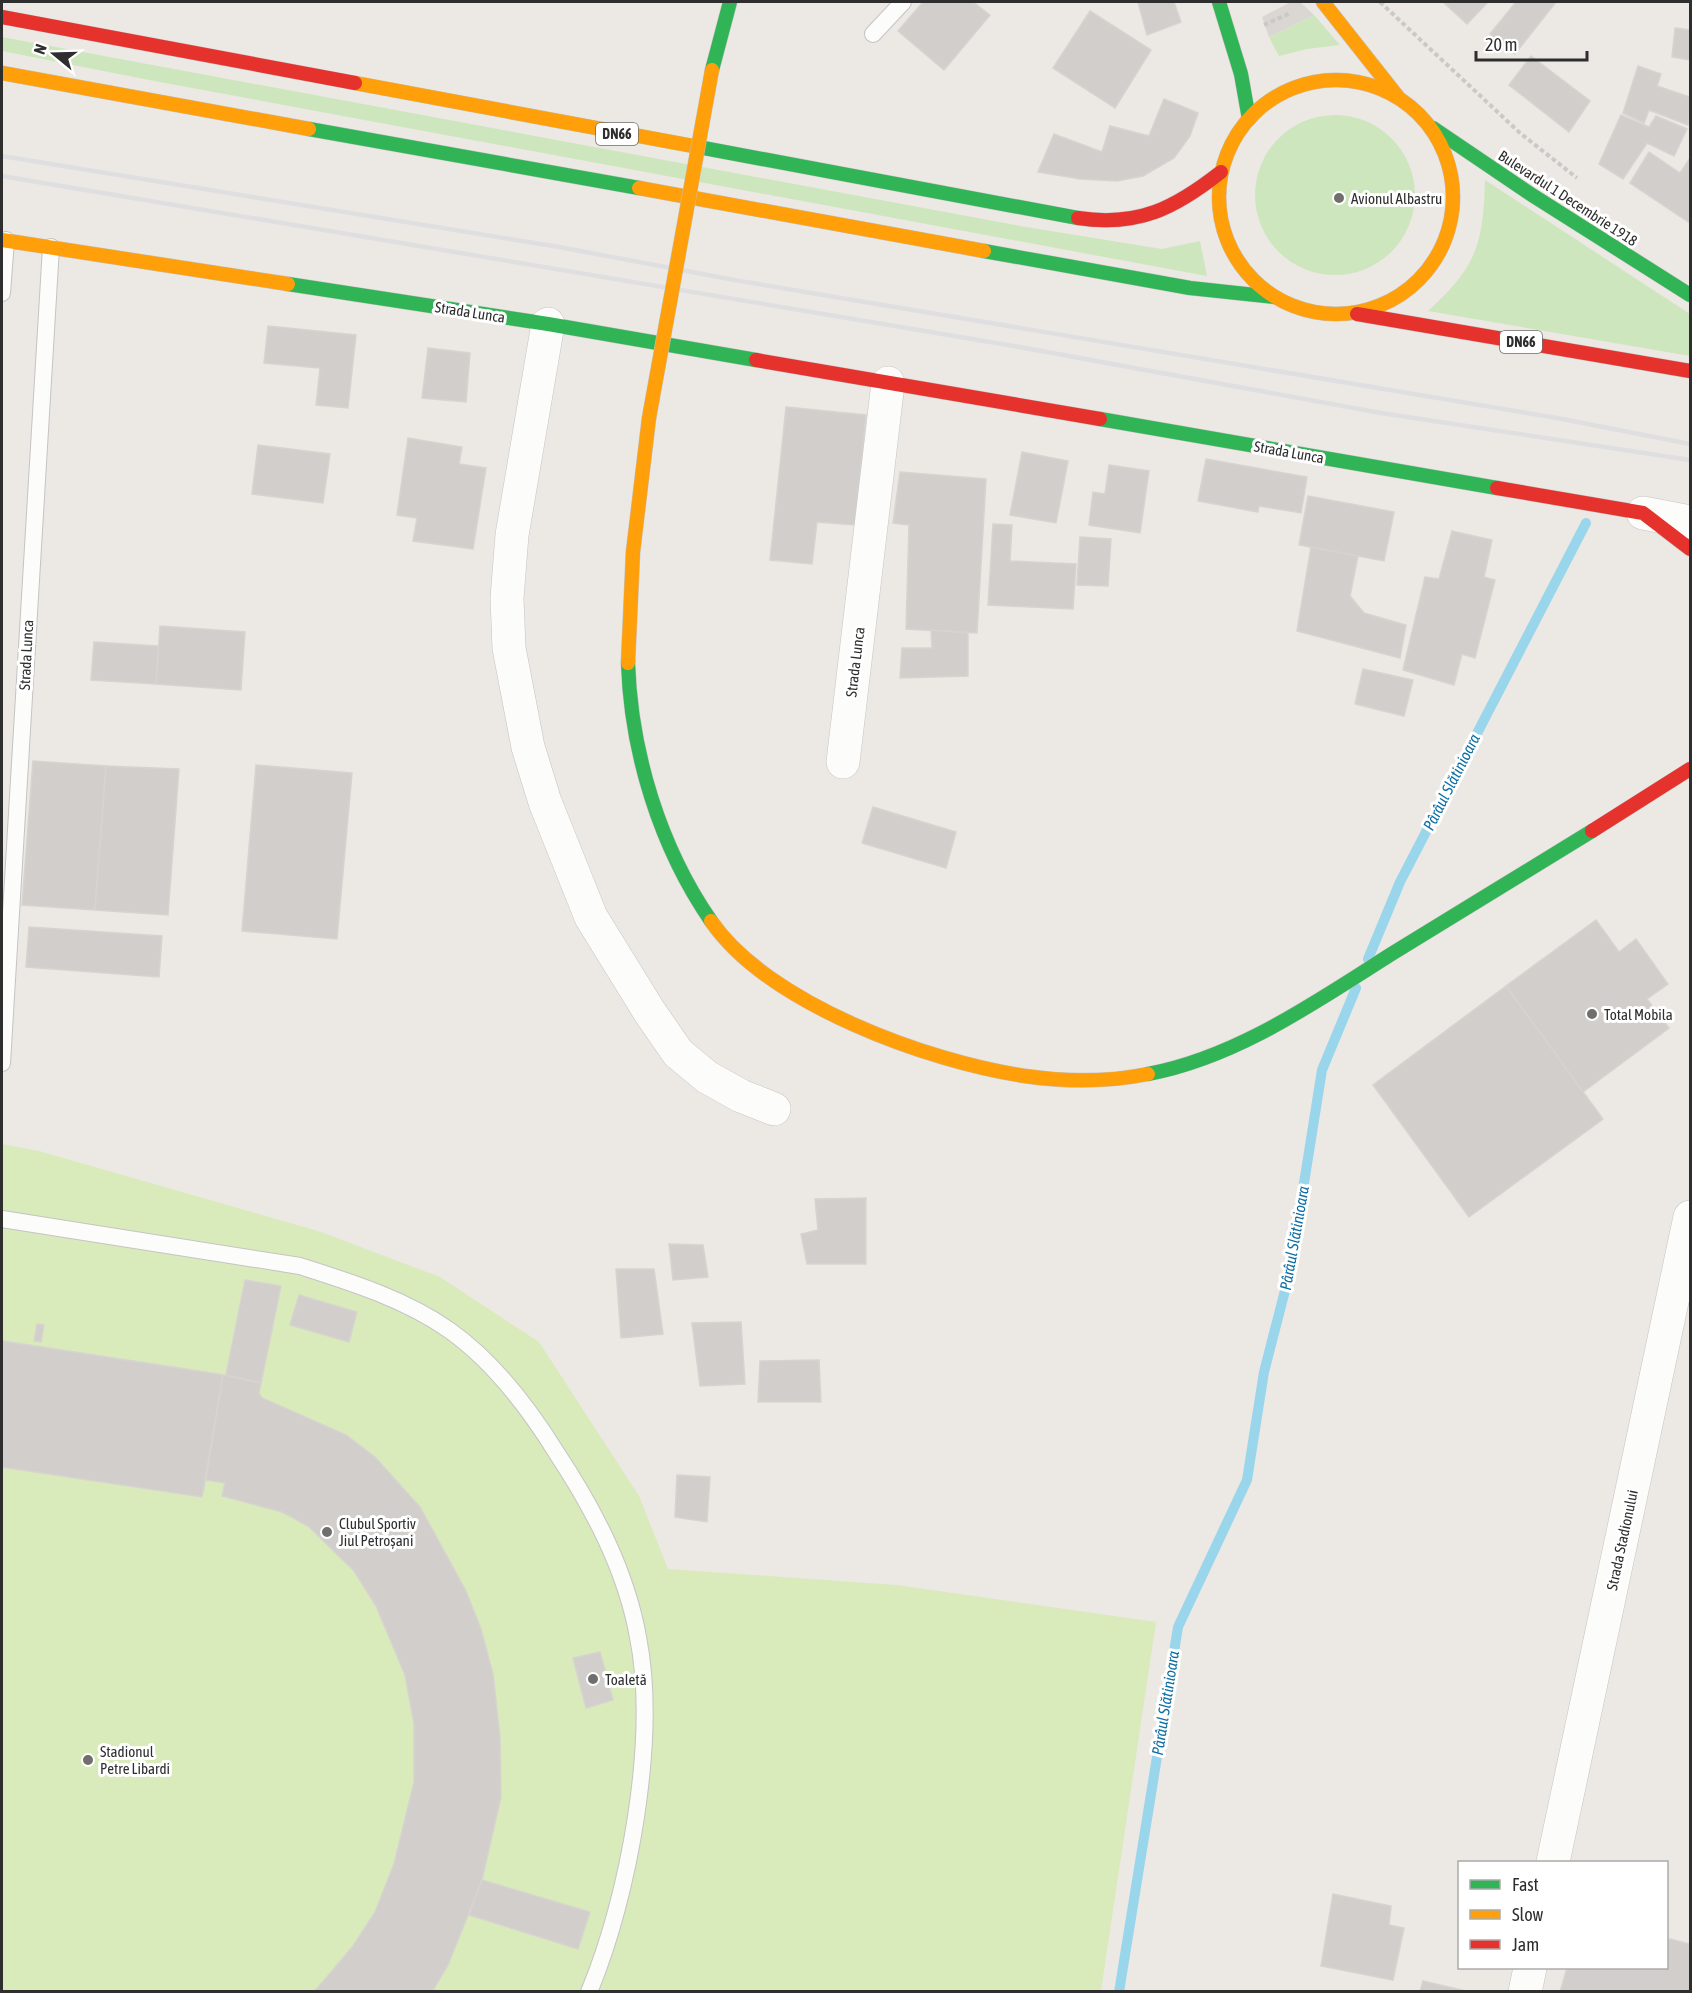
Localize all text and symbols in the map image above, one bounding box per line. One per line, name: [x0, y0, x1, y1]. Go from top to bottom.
north arrow: [24, 24, 84, 84]
scale bar: [1476, 24, 1587, 62]
text: 20 m: [1485, 34, 1517, 55]
text: N: [30, 42, 50, 57]
road number: DN66: [596, 123, 638, 145]
street label: Bulevardul 1 Decembrie 1918: [1495, 147, 1641, 249]
place label: Avionul Albastru: [1351, 190, 1442, 207]
marker: Avionul Albastru: [1332, 191, 1346, 205]
street label: Strada Lunca: [434, 298, 506, 326]
road number: DN66: [1500, 331, 1542, 353]
street label: Strada Lunca: [1253, 437, 1325, 467]
street label: Strada Lunca: [16, 619, 36, 691]
street label: Strada Lunca: [842, 626, 868, 698]
water label: Pârâul Slătinioara: [1419, 730, 1483, 833]
place label: Total Mobila: [1604, 1006, 1673, 1023]
marker: Total Mobila: [1585, 1007, 1599, 1021]
water label: Pârâul Slătinioara: [1276, 1184, 1312, 1292]
street label: Strada Stadionului: [1603, 1488, 1641, 1592]
place label: Clubul Sportiv Jiul Petroșani: [339, 1515, 416, 1549]
marker: Clubul Sportiv Jiul Petroșani: [320, 1525, 334, 1539]
water label: Pârâul Slătinioara: [1148, 1649, 1182, 1757]
place label: Toaletă: [605, 1671, 647, 1688]
marker: Toaletă: [586, 1672, 600, 1686]
place label: Stadionul Petre Libardi: [100, 1743, 170, 1777]
marker: Stadionul Petre Libardi: [81, 1753, 95, 1767]
legend: [1458, 1861, 1668, 1969]
text: Fast: [1512, 1874, 1539, 1895]
text: Slow: [1512, 1904, 1543, 1925]
text: Jam: [1512, 1934, 1539, 1955]

